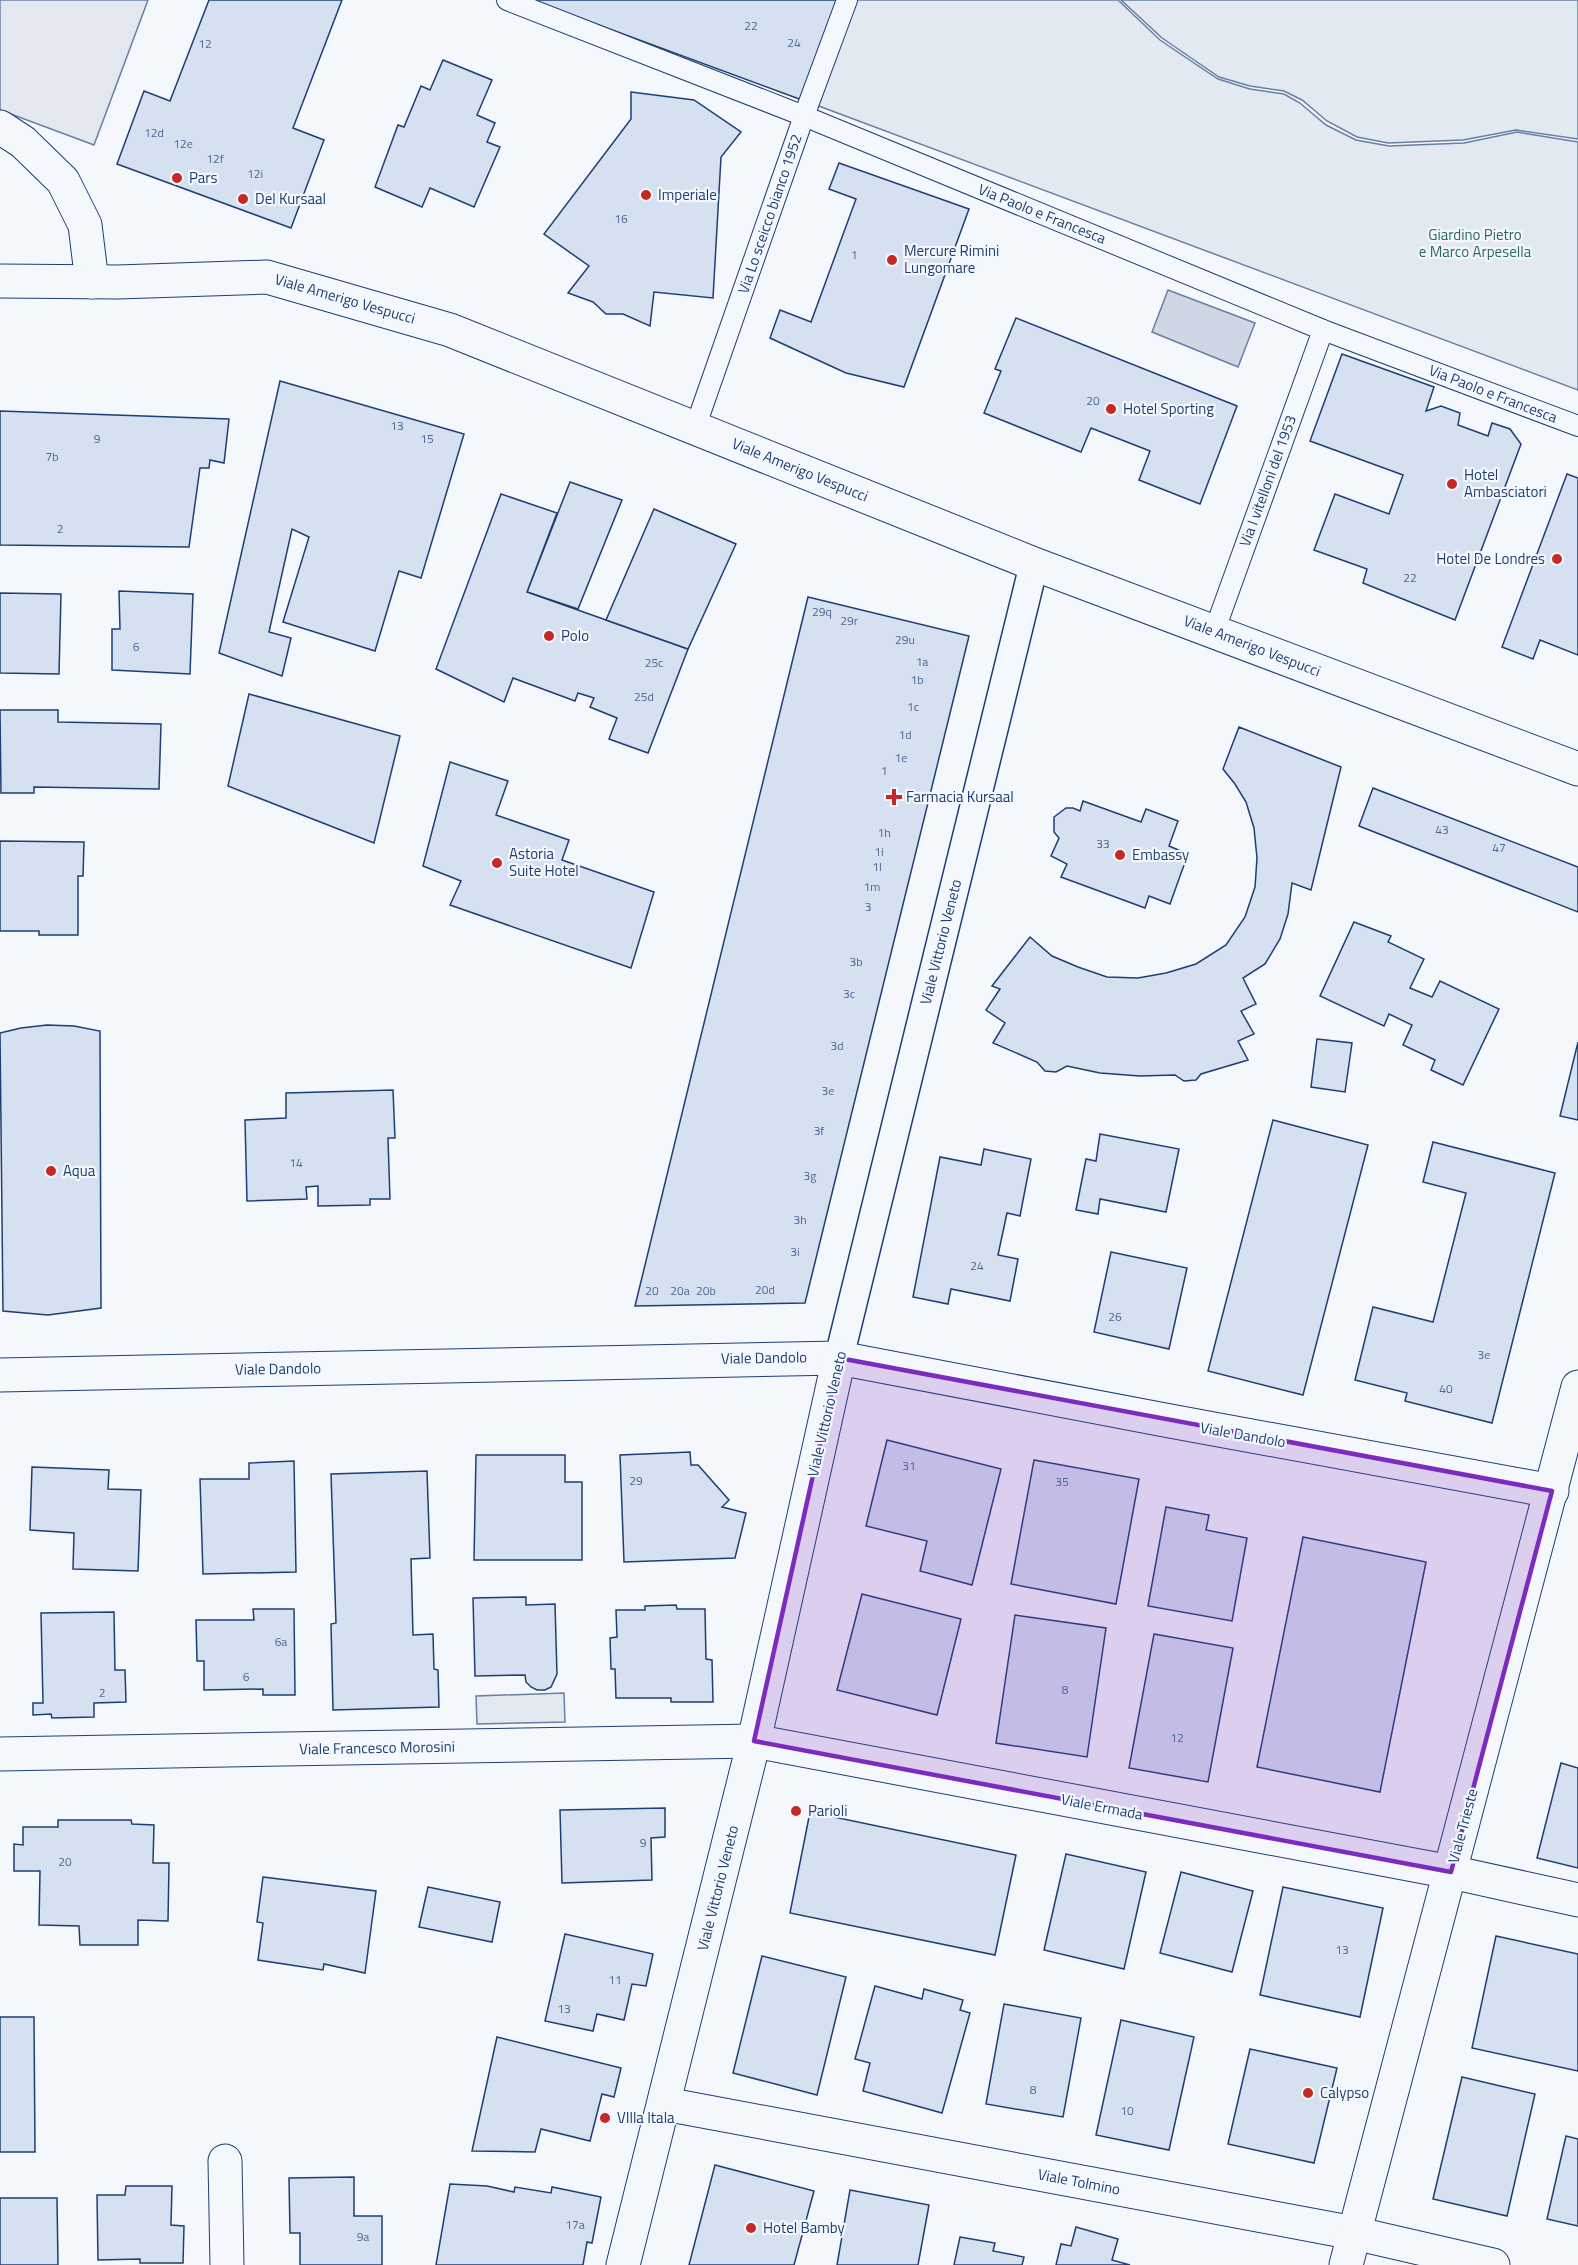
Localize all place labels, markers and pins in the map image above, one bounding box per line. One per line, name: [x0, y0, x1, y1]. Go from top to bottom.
place label: Pars: [189, 166, 218, 189]
marker: Pars: [170, 171, 184, 185]
place label: Imperiale: [658, 183, 717, 206]
place label: Del Kursaal: [255, 187, 326, 210]
marker: Imperiale: [639, 188, 653, 202]
marker: Del Kursaal: [236, 192, 250, 206]
place label: Mercure Rimini Lungomare: [904, 239, 999, 279]
marker: Mercure Rimini Lungomare: [885, 253, 899, 267]
place label: Hotel Sporting: [1123, 397, 1214, 420]
marker: Hotel Sporting: [1104, 402, 1118, 416]
place label: Hotel Ambasciatori: [1464, 463, 1547, 503]
marker: Hotel Ambasciatori: [1445, 477, 1459, 491]
place label: Hotel De Londres: [1436, 547, 1545, 570]
marker: Hotel De Londres: [1550, 552, 1564, 566]
place label: Polo: [561, 624, 589, 647]
marker: Polo: [542, 629, 556, 643]
place label: Farmacia Kursaal: [906, 785, 1014, 808]
marker: Farmacia Kursaal: [887, 790, 901, 804]
place label: Astoria Suite Hotel: [509, 842, 579, 882]
place label: Embassy: [1132, 843, 1189, 866]
marker: Embassy: [1113, 848, 1127, 862]
marker: Astoria Suite Hotel: [490, 856, 504, 870]
place label: Aqua: [63, 1159, 96, 1182]
marker: Aqua: [44, 1164, 58, 1178]
place label: Parioli: [808, 1799, 847, 1822]
marker: Parioli: [789, 1804, 803, 1818]
place label: Calypso: [1320, 2081, 1369, 2104]
marker: Calypso: [1301, 2086, 1315, 2100]
place label: VIlla Itala: [617, 2106, 675, 2129]
marker: VIlla Itala: [598, 2111, 612, 2125]
place label: Hotel Bamby: [763, 2216, 845, 2239]
marker: Hotel Bamby: [744, 2221, 758, 2235]

